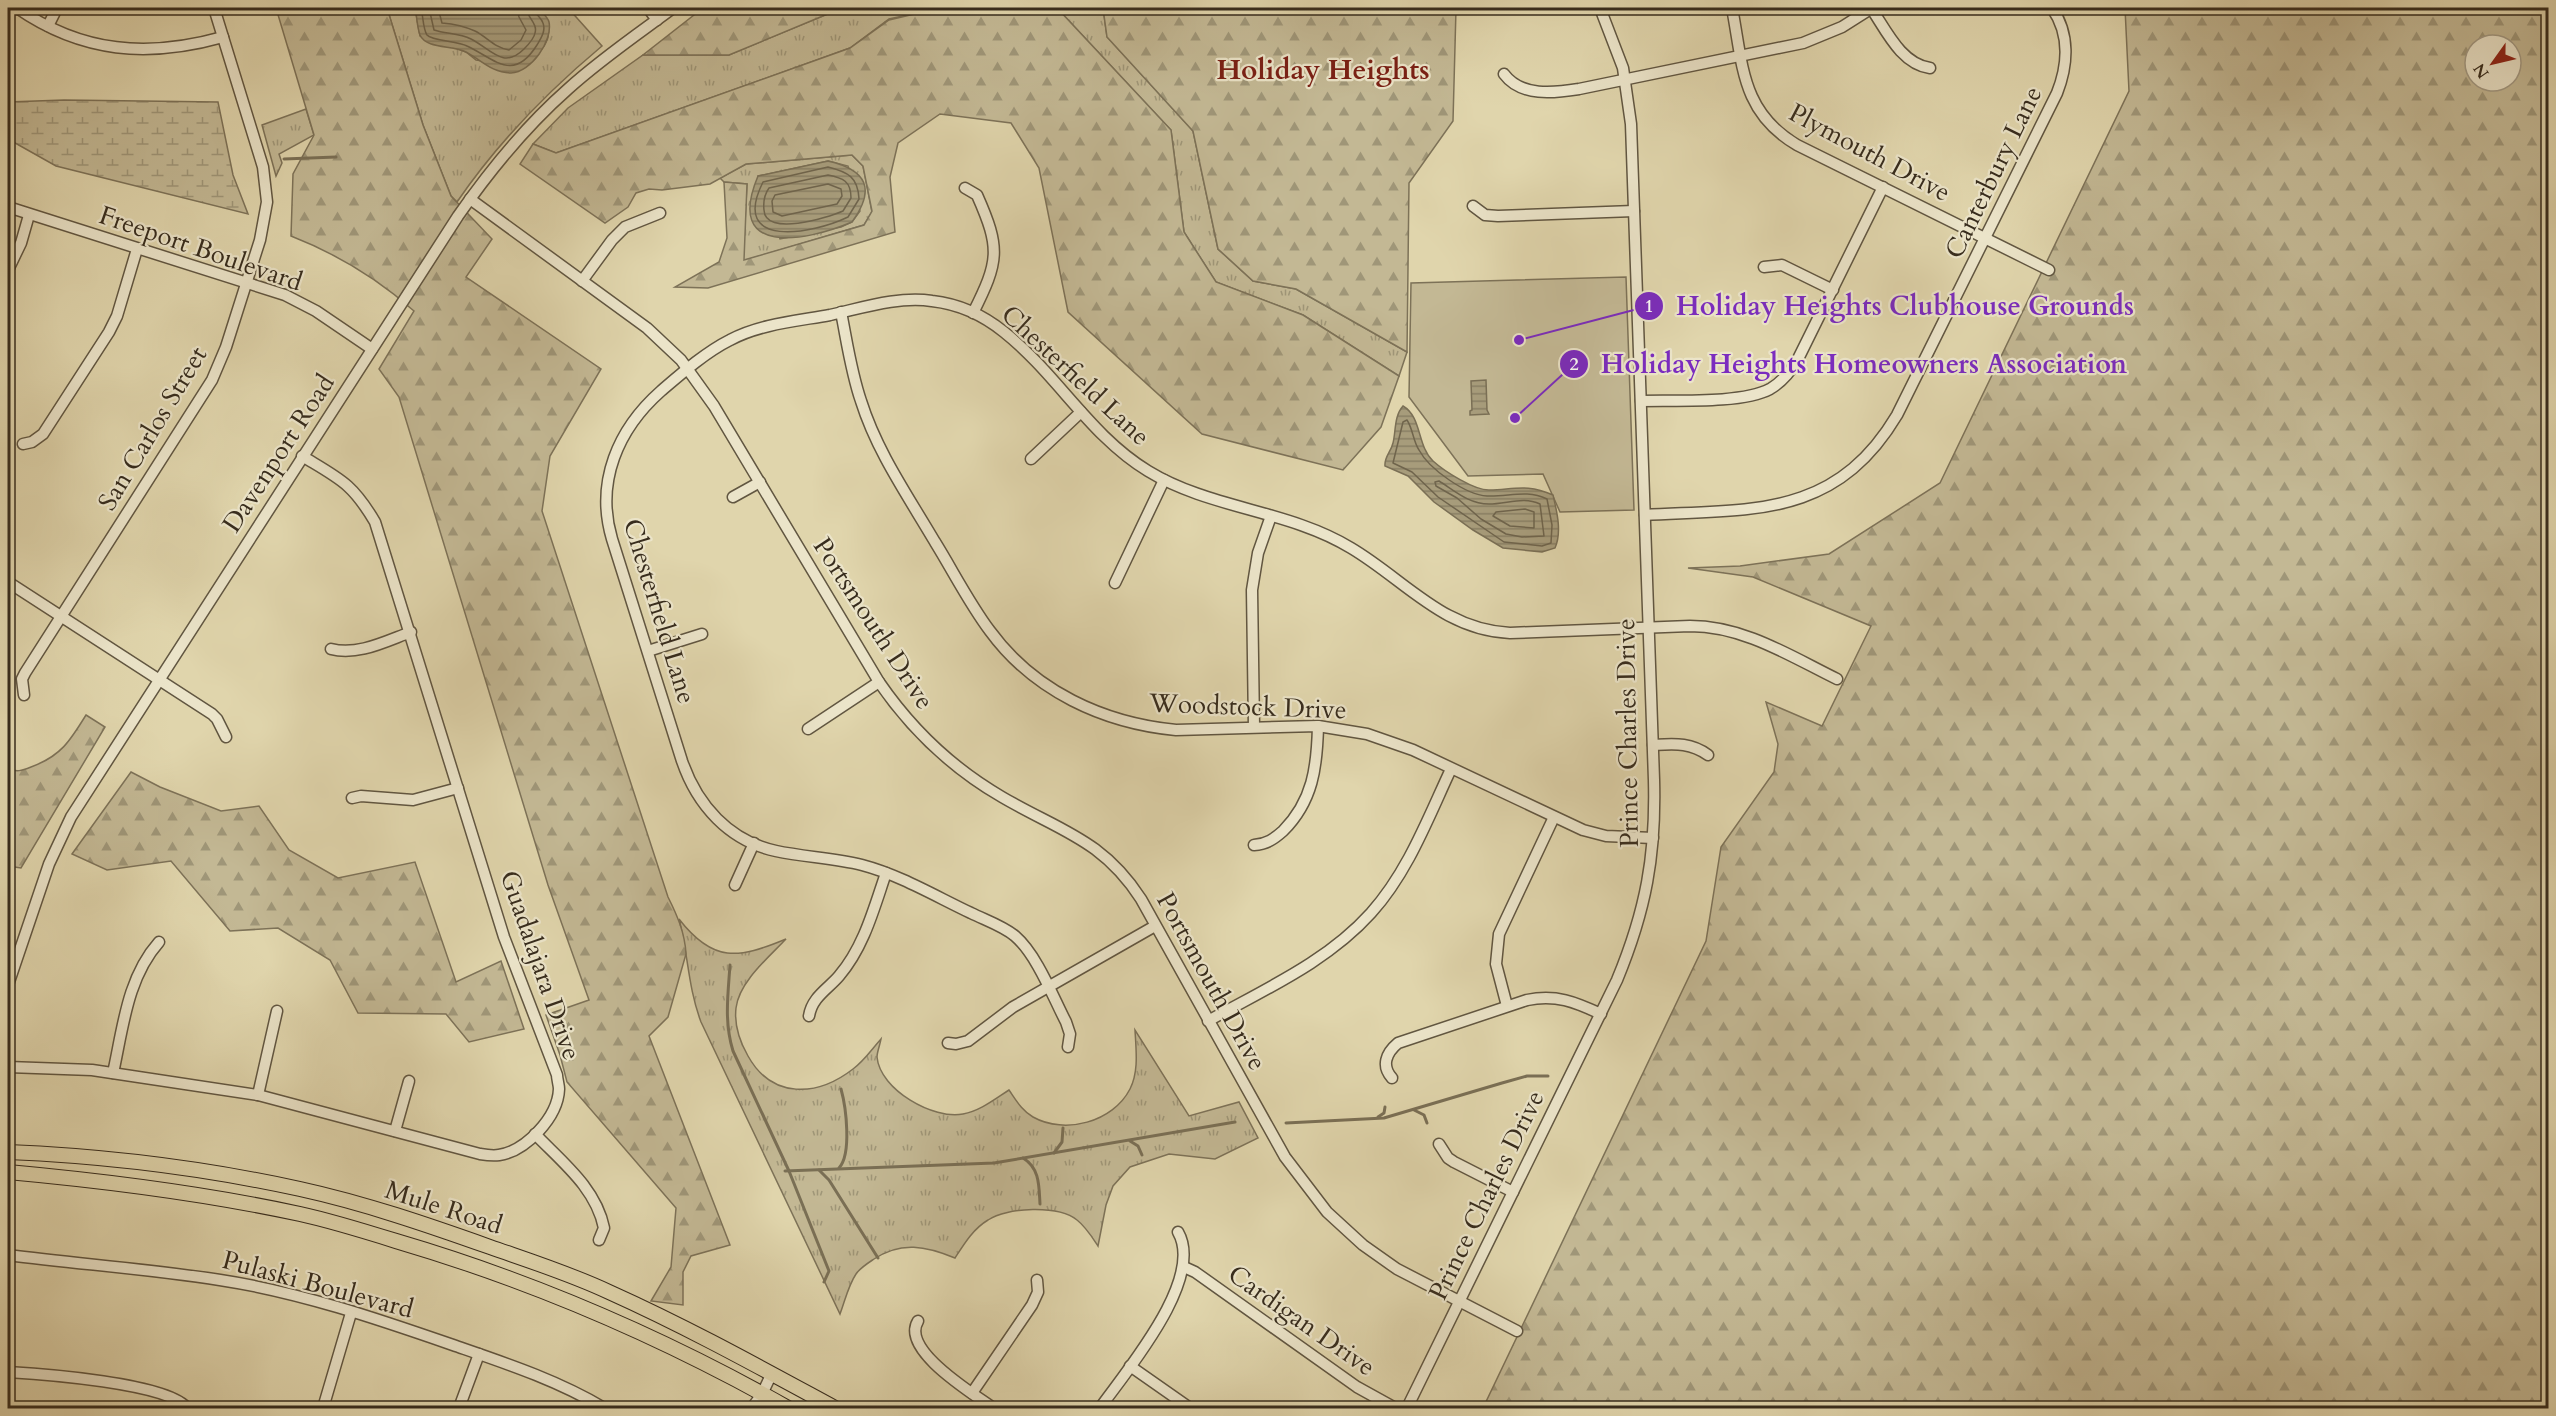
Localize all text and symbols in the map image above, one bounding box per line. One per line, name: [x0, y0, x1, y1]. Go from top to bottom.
north arrow: [2463, 33, 2523, 93]
district label: Holiday Heights: [1216, 51, 1430, 89]
text: N: [2468, 59, 2494, 83]
street label: Canterbury Lane: [1937, 80, 2050, 264]
street label: Plymouth Drive: [1783, 95, 1957, 210]
street label: Freeport Boulevard: [95, 197, 307, 300]
callout: Holiday Heights Clubhouse Grounds: [1634, 283, 2146, 328]
text: Holiday Heights Clubhouse Grounds: [1676, 288, 2134, 325]
text: 1: [1644, 294, 1654, 319]
street label: Chesterfield Lane: [994, 297, 1158, 453]
street label: San Carlos Street: [90, 340, 215, 517]
callout: Holiday Heights Homeowners Association: [1559, 341, 2140, 386]
text: Holiday Heights Homeowners Association: [1601, 346, 2128, 383]
text: 2: [1569, 352, 1579, 377]
street label: Davenport Road: [214, 367, 343, 539]
street label: Chesterfield Lane: [615, 514, 704, 708]
street label: Portsmouth Drive: [805, 531, 942, 716]
street label: Prince Charles Drive: [1608, 618, 1647, 848]
street label: Woodstock Drive: [1148, 686, 1347, 727]
street label: Guadalajara Drive: [492, 866, 589, 1065]
street label: Portsmouth Drive: [1148, 886, 1275, 1077]
street label: Prince Charles Drive: [1420, 1084, 1552, 1306]
street label: Mule Road: [381, 1172, 507, 1243]
street label: Pulaski Boulevard: [218, 1242, 417, 1327]
street label: Cardigan Drive: [1221, 1257, 1382, 1384]

